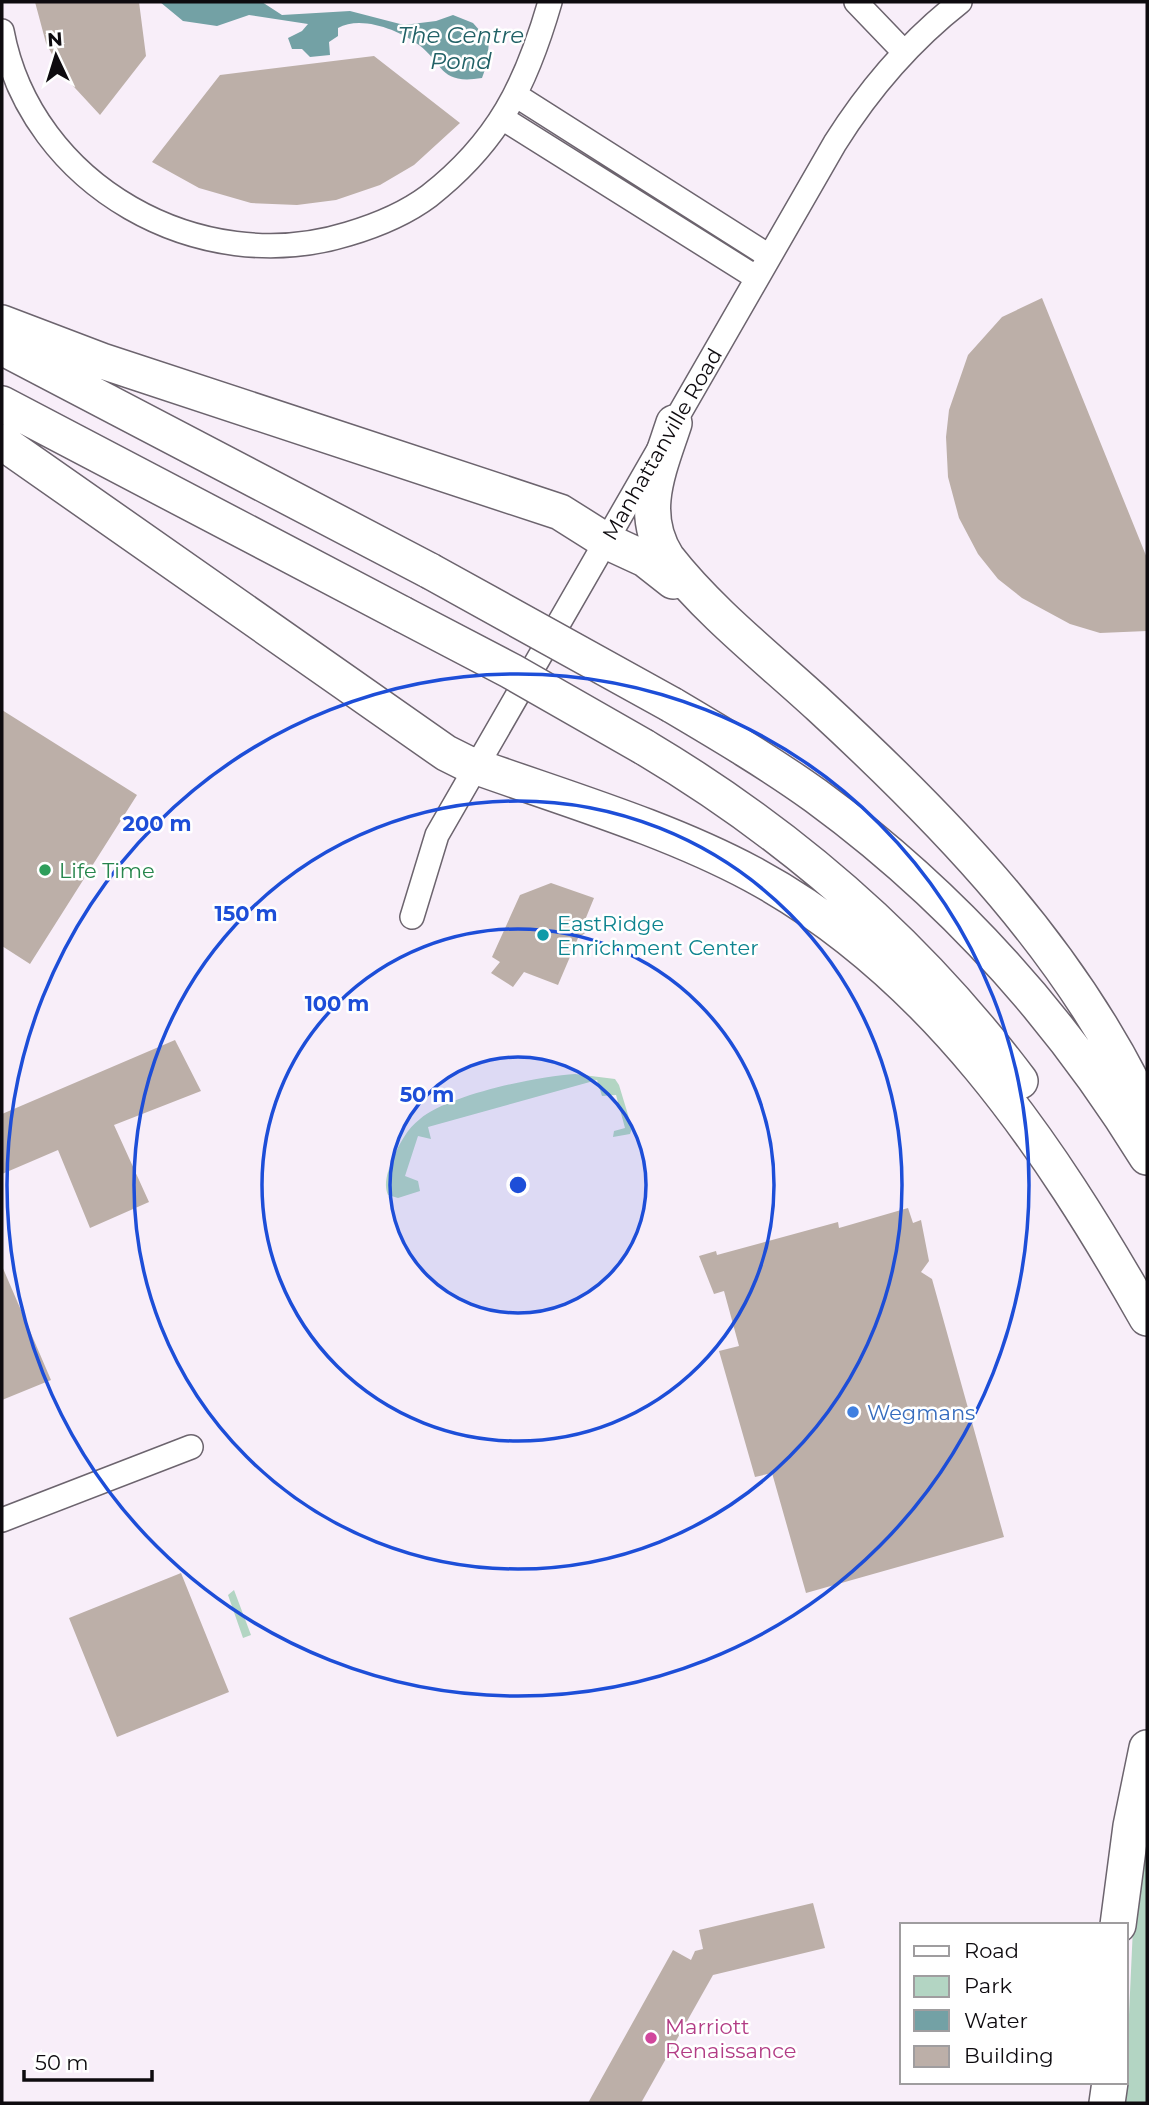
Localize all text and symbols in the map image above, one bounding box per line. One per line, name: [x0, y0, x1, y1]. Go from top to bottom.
north arrow: [21, 21, 91, 91]
water label: The Centre Pond: [398, 21, 524, 75]
text: N: [46, 28, 63, 52]
street label: Manhattanville Road: [597, 344, 727, 544]
text: 200 m: [123, 811, 191, 836]
place label: Life Time: [59, 858, 155, 883]
marker: Life Time: [37, 862, 53, 878]
text: 150 m: [215, 901, 277, 926]
place label: EastRidge Enrichment Center: [557, 911, 759, 960]
marker: EastRidge Enrichment Center: [535, 927, 551, 943]
text: 100 m: [305, 991, 369, 1016]
text: 50 m: [400, 1082, 454, 1107]
centre of rings: [506, 1173, 530, 1197]
place label: Wegmans: [867, 1400, 975, 1425]
marker: Wegmans: [845, 1404, 861, 1420]
legend: [900, 1923, 1128, 2084]
text: Road: [964, 1938, 1019, 1963]
text: Park: [964, 1973, 1012, 1998]
text: Water: [964, 2008, 1028, 2033]
place label: Marriott Renaissance: [665, 2014, 797, 2063]
marker: Marriott Renaissance: [643, 2030, 659, 2046]
scale bar: [24, 2038, 152, 2082]
text: Building: [964, 2043, 1054, 2068]
text: 50 m: [35, 2050, 89, 2075]

